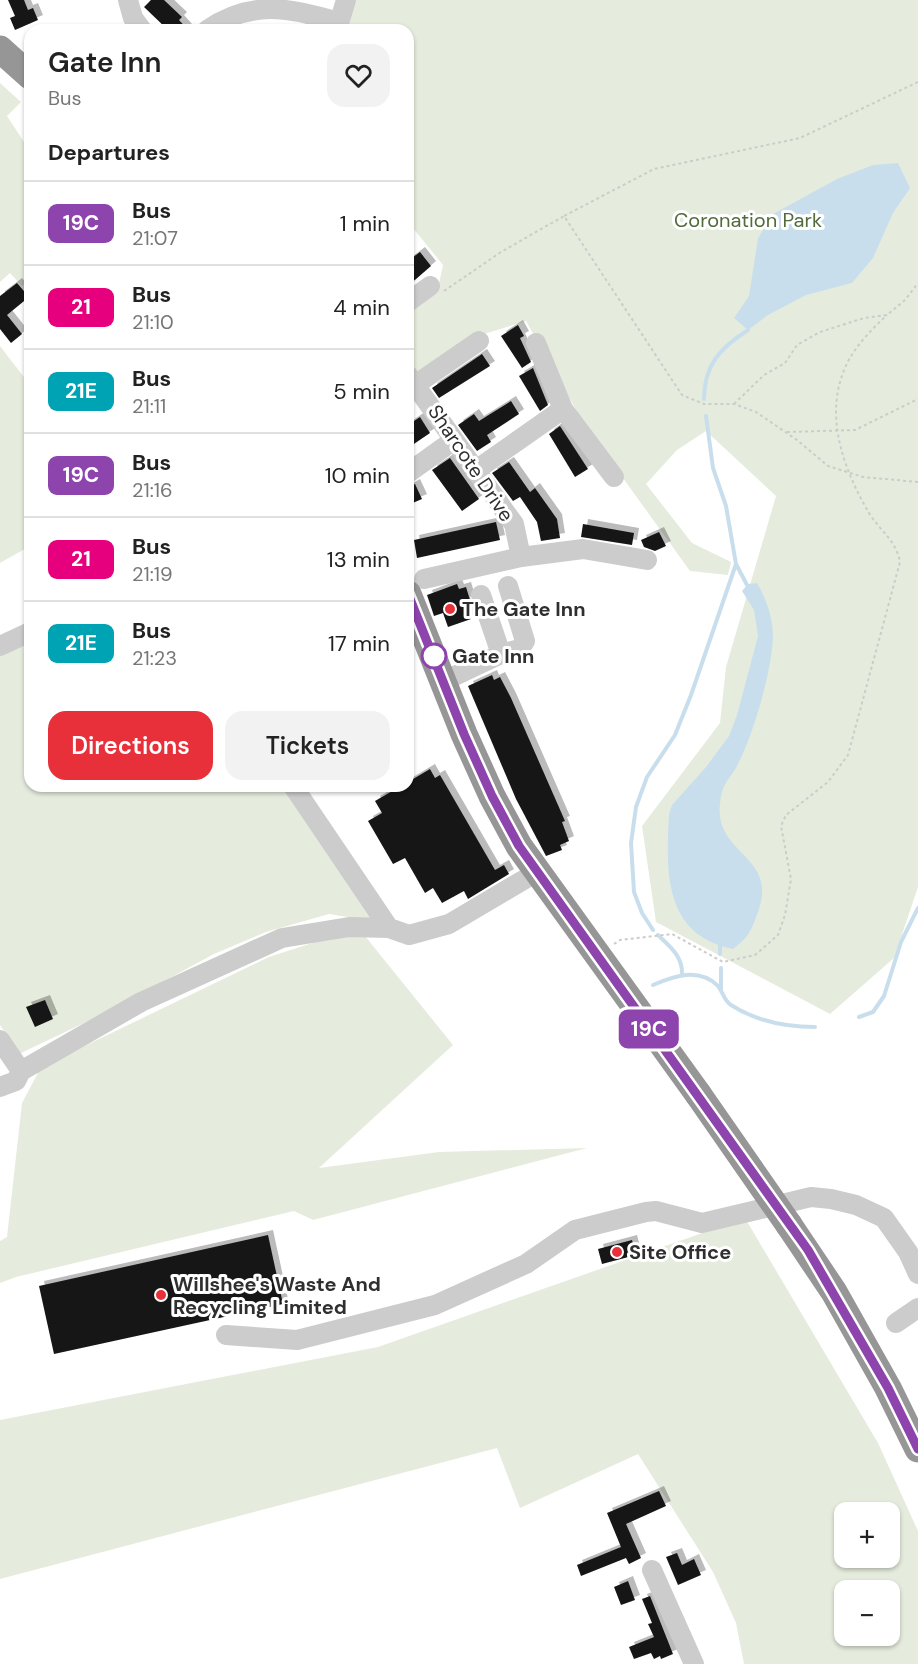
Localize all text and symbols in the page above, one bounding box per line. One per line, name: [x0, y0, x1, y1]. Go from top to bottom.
text: Gate Inn: [48, 44, 161, 81]
button: heart: [327, 44, 390, 107]
text: Bus: [48, 85, 82, 111]
text: Departures: [48, 138, 170, 167]
text: Bus: [132, 196, 171, 225]
park label: Coronation Park: [674, 207, 822, 233]
text: 19C: [63, 209, 99, 237]
text: 1 min: [340, 209, 390, 238]
text: 21:07: [132, 225, 178, 251]
text: Bus: [132, 280, 171, 309]
text: 21: [71, 293, 91, 321]
text: 4 min: [333, 293, 390, 322]
text: 21:10: [132, 309, 174, 335]
text: Bus: [132, 364, 171, 393]
text: 21E: [65, 377, 97, 405]
text: 5 min: [333, 377, 390, 406]
text: 21:11: [132, 393, 166, 419]
street label: Sharcote Drive: [422, 400, 520, 526]
text: Bus: [132, 448, 171, 477]
text: 19C: [63, 461, 99, 489]
text: 10 min: [325, 461, 390, 490]
text: 21:16: [132, 477, 173, 503]
text: Bus: [132, 532, 171, 561]
text: 21: [71, 545, 91, 573]
text: 13 min: [327, 545, 390, 574]
text: 21:19: [132, 561, 173, 587]
place label: The Gate Inn: [462, 596, 585, 622]
marker: The Gate Inn: [443, 602, 457, 616]
text: Bus: [132, 616, 171, 645]
text: 21E: [65, 629, 97, 657]
text: 17 min: [328, 629, 390, 658]
marker: Gate Inn: [421, 643, 447, 669]
place label: Gate Inn: [452, 643, 534, 669]
text: 21:23: [132, 645, 177, 671]
button: Directions: [48, 711, 213, 780]
button: Tickets: [225, 711, 390, 780]
line badge: 19C: [614, 1010, 684, 1048]
text: 19C: [631, 1015, 667, 1043]
place label: Site Office: [629, 1239, 731, 1265]
marker: Site Office: [610, 1245, 624, 1259]
place label: Willshee's Waste And Recycling Limited: [173, 1271, 381, 1320]
marker: Willshee's Waste And Recycling Limited: [154, 1288, 168, 1302]
map controls: [834, 1502, 900, 1646]
button: +: [834, 1502, 900, 1568]
button: −: [834, 1580, 900, 1646]

